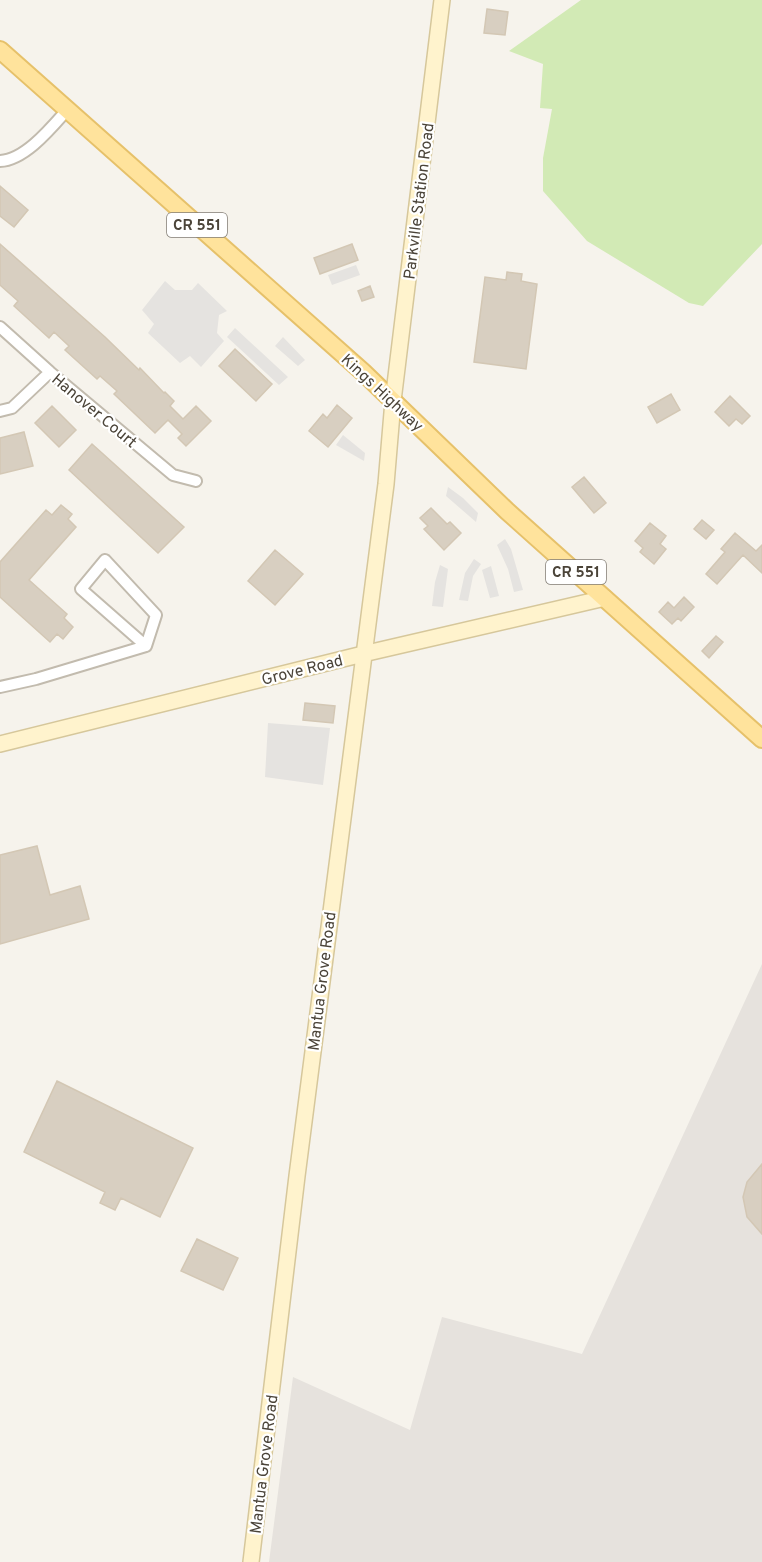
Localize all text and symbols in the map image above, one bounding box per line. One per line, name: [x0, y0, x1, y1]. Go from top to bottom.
street label: Parkville Station Road: [400, 122, 440, 281]
road number: CR 551: [167, 213, 227, 237]
street label: Kings Highway: [336, 350, 427, 437]
street label: Hanover Court: [47, 370, 140, 453]
road number: CR 551: [546, 560, 606, 584]
street label: Grove Road: [260, 651, 345, 691]
street label: Mantua Grove Road: [305, 911, 341, 1052]
street label: Mantua Grove Road: [247, 1394, 283, 1535]

